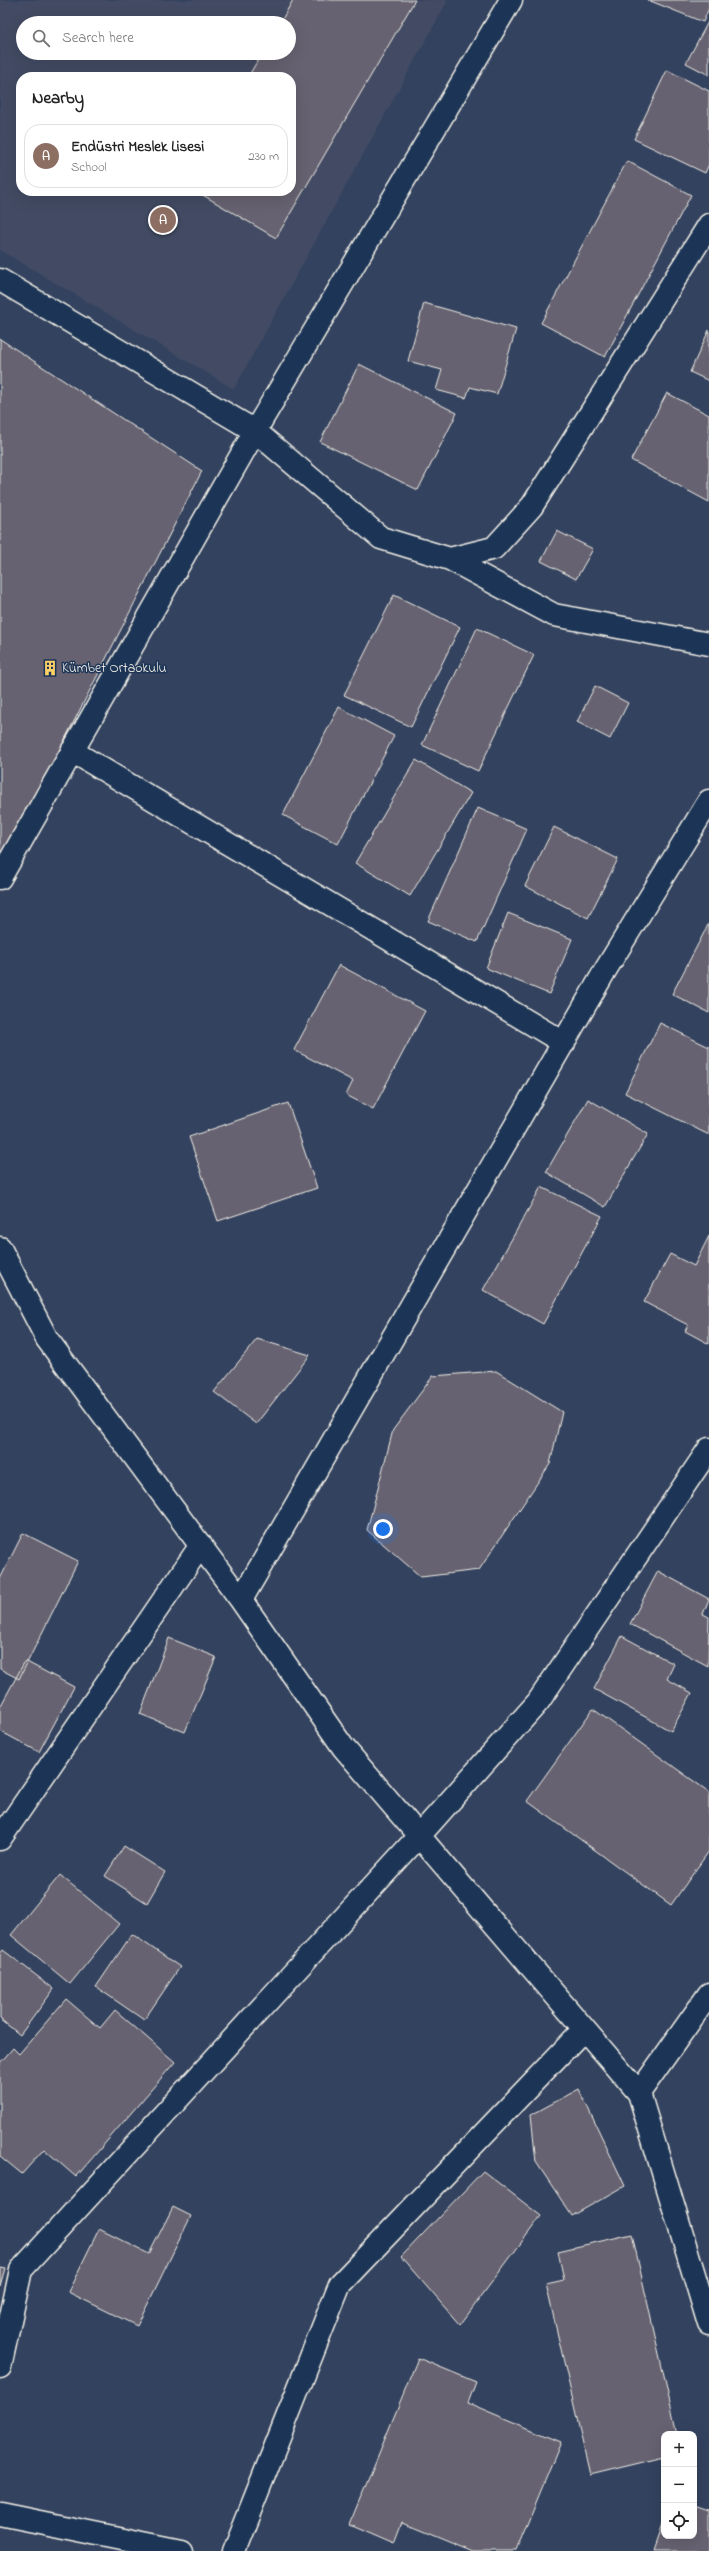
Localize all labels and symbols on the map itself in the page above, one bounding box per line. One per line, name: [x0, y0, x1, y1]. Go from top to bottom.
pin: A: [150, 205, 176, 235]
place label: Kümbet Ortaokulu: [62, 658, 167, 679]
building icon: Kümbet Ortaokulu: [41, 659, 59, 677]
your location: [373, 1519, 393, 1539]

